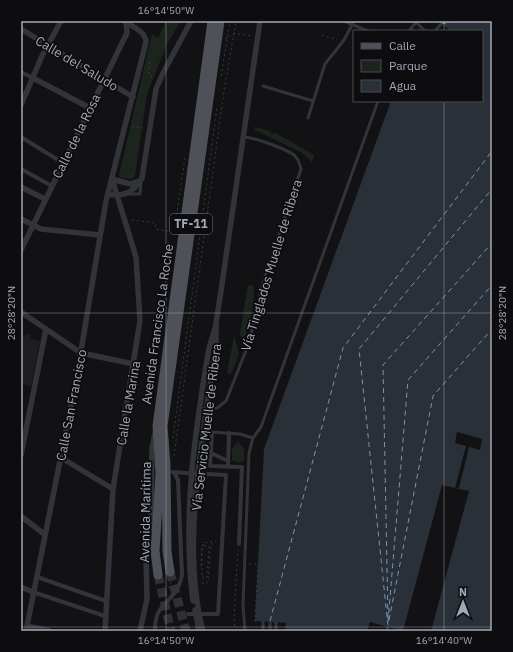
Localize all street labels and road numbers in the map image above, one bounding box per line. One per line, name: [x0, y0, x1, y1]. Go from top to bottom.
street label: Calle del Saludo: [32, 32, 121, 95]
street label: Calle de la Rosa: [49, 91, 104, 181]
street label: Vía Tinglados Muelle de Ribera: [237, 177, 306, 353]
road number: TF-11: [170, 214, 212, 234]
street label: Avenida Francisco La Roche: [138, 243, 177, 405]
street label: Vía Servicio Muelle de Ribera: [188, 342, 225, 512]
street label: Calle San Francisco: [52, 348, 91, 462]
street label: Calle la Marina: [113, 359, 144, 447]
street label: Avenida Marítima: [136, 461, 155, 563]

